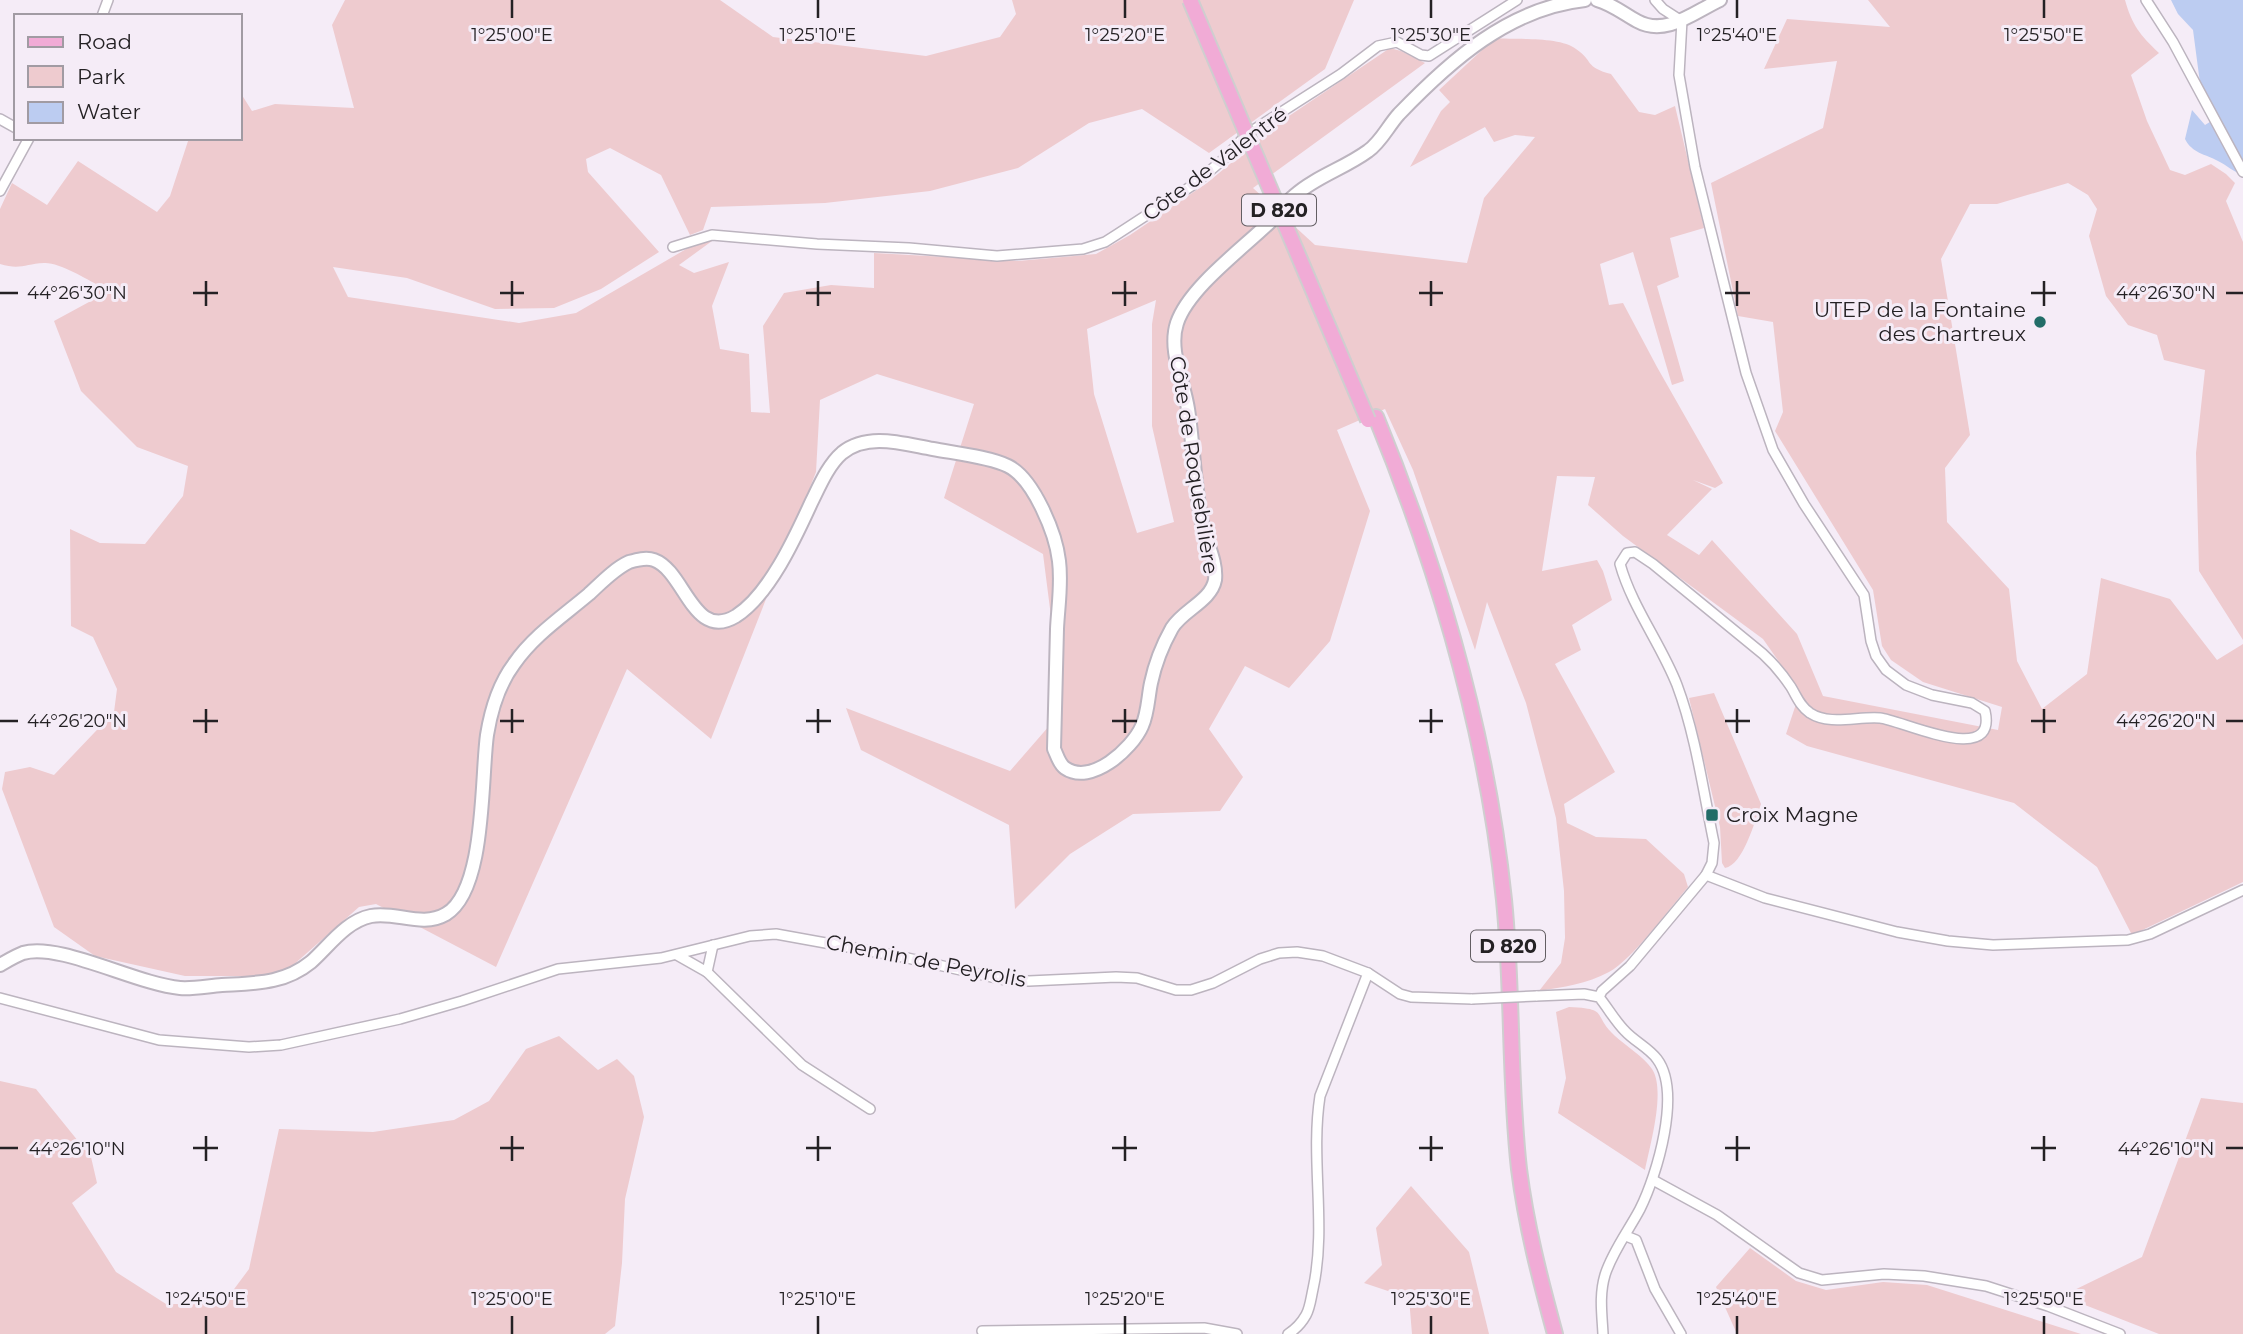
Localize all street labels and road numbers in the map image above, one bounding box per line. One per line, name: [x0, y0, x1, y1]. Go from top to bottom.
street label: Côte de Valentré: [1138, 101, 1292, 226]
road number: D 820: [1242, 194, 1316, 226]
street label: Côte de Roquebilière: [1165, 354, 1224, 576]
street label: Chemin de Peyrolis: [824, 929, 1028, 992]
road number: D 820: [1471, 930, 1545, 962]

